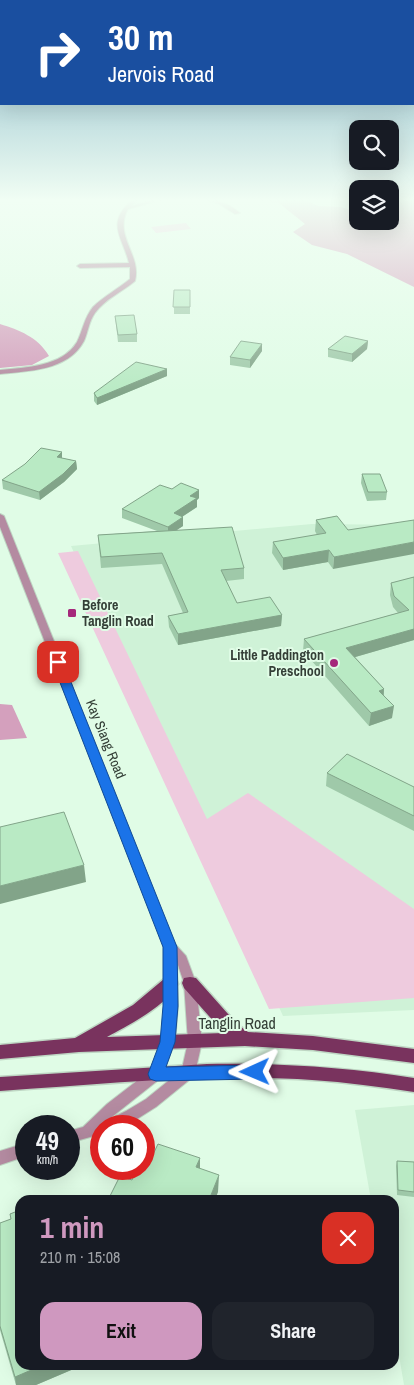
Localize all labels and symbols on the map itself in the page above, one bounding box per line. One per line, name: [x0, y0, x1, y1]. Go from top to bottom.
place label: Before Tanglin Road: [82, 596, 154, 630]
marker: Before Tanglin Road: [66, 607, 78, 619]
pin: [37, 641, 79, 683]
place label: Little Paddington Preschool: [230, 646, 324, 680]
marker: Little Paddington Preschool: [328, 657, 340, 669]
street label: Kay Siang Road: [82, 697, 130, 781]
street label: Tanglin Road: [198, 1012, 276, 1034]
position arrow: [228, 1045, 280, 1097]
speed limit sign: 60: [90, 1115, 155, 1180]

